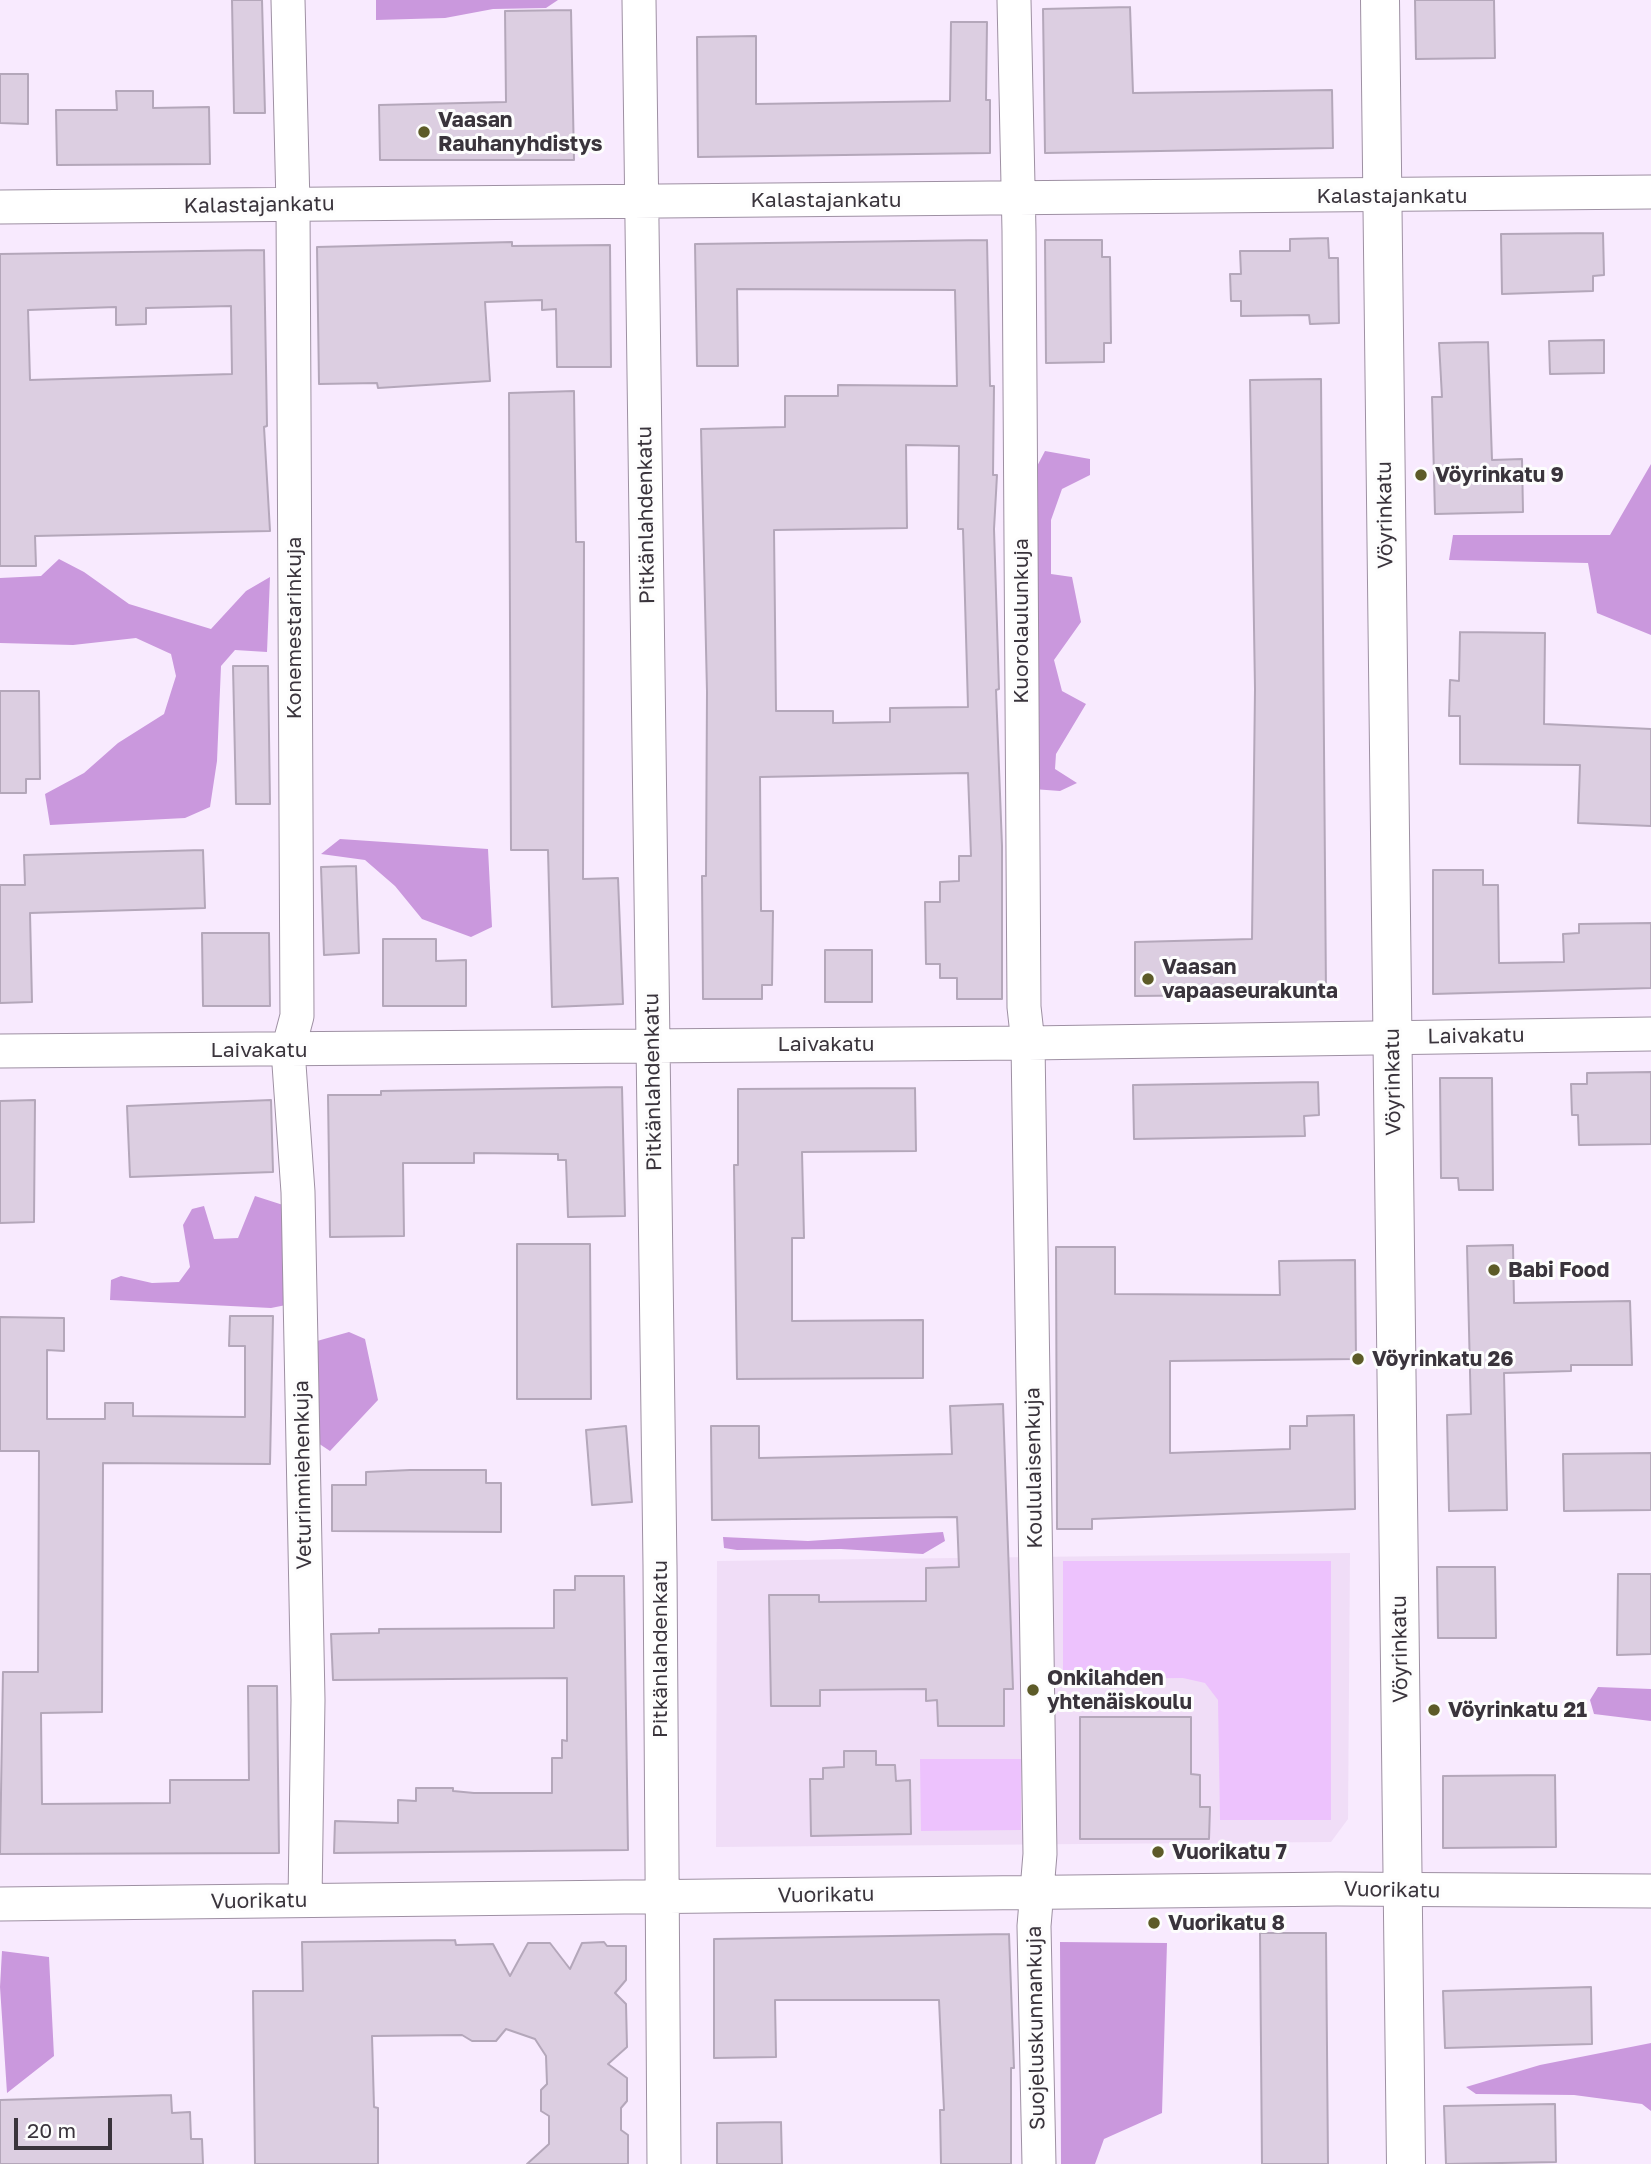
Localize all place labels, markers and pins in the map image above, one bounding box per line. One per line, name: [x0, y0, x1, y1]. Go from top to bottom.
place label: Vaasan Rauhanyhdistys: [438, 107, 603, 157]
marker: Vaasan Rauhanyhdistys: [416, 124, 432, 140]
place label: Vöyrinkatu 9: [1435, 462, 1564, 488]
marker: Vöyrinkatu 9: [1413, 467, 1429, 483]
place label: Vaasan vapaaseurakunta: [1162, 954, 1338, 1004]
marker: Vaasan vapaaseurakunta: [1140, 971, 1156, 987]
place label: Babi Food: [1508, 1257, 1609, 1283]
marker: Babi Food: [1486, 1262, 1502, 1278]
place label: Vöyrinkatu 26: [1372, 1346, 1514, 1372]
marker: Vöyrinkatu 26: [1350, 1351, 1366, 1367]
place label: Onkilahden yhtenäiskoulu: [1047, 1665, 1192, 1715]
marker: Onkilahden yhtenäiskoulu: [1025, 1682, 1041, 1698]
place label: Vöyrinkatu 21: [1448, 1697, 1587, 1723]
marker: Vöyrinkatu 21: [1426, 1702, 1442, 1718]
place label: Vuorikatu 7: [1172, 1839, 1287, 1865]
marker: Vuorikatu 7: [1150, 1844, 1166, 1860]
place label: Vuorikatu 8: [1168, 1910, 1285, 1936]
marker: Vuorikatu 8: [1146, 1915, 1162, 1931]

